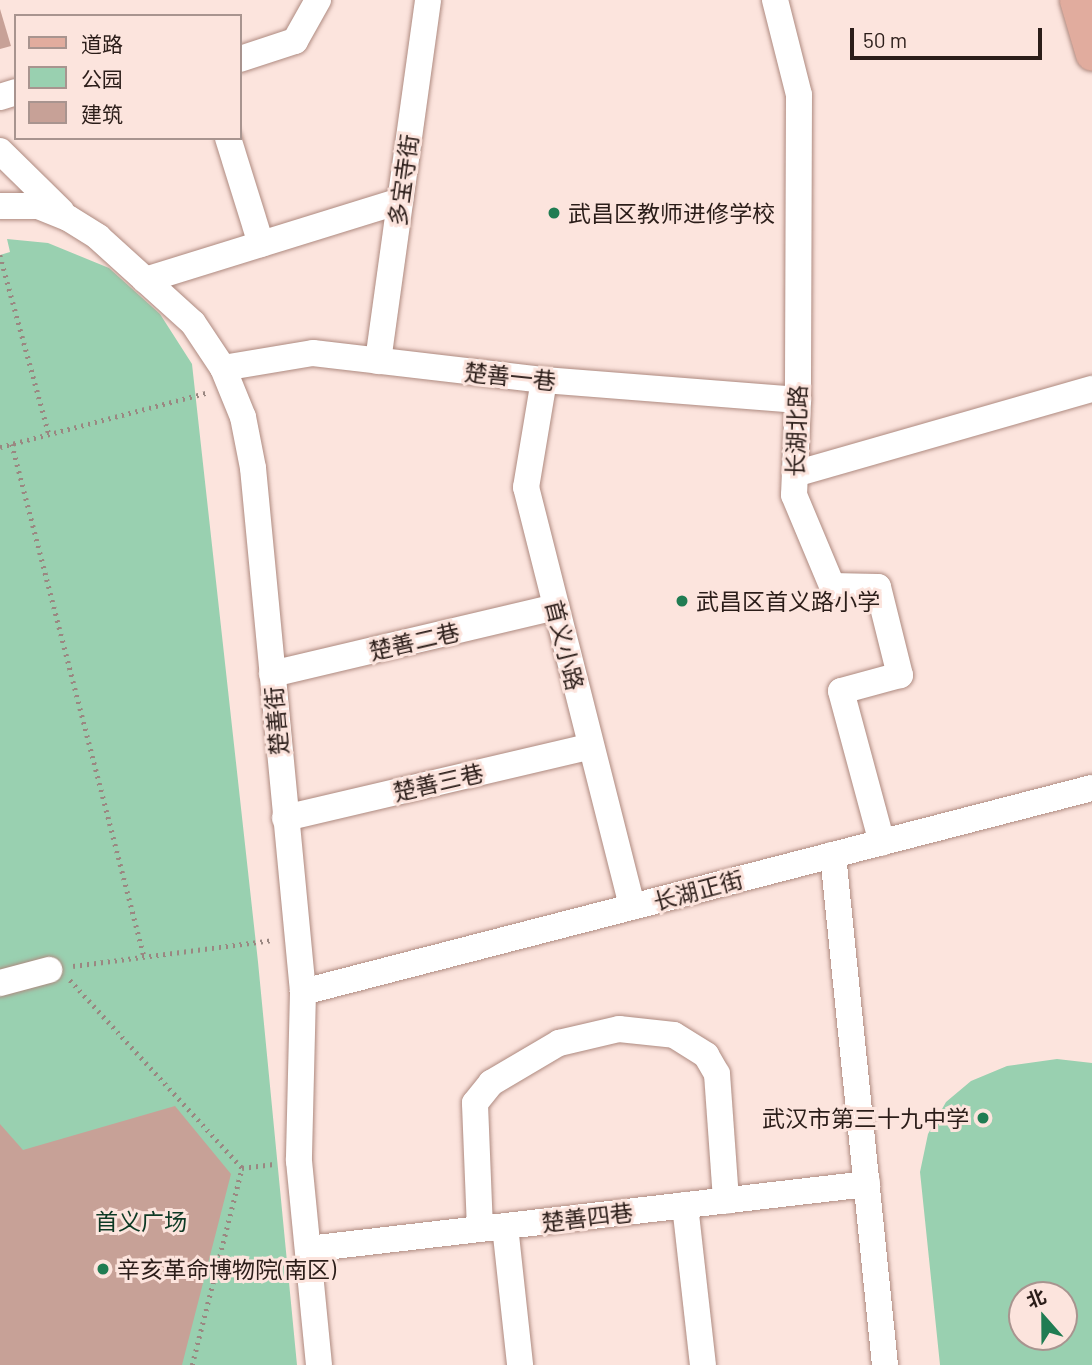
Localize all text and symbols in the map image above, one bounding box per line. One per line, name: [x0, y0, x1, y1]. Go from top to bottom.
legend: [14, 14, 242, 140]
scale bar: [854, 14, 1046, 58]
text: 50 m: [863, 27, 907, 52]
text: 道路: [81, 31, 123, 56]
text: 公园: [81, 66, 123, 91]
text: 建筑: [81, 101, 123, 126]
street label: 多宝寺街: [383, 133, 423, 227]
place label: 武昌区教师进修学校: [568, 199, 775, 227]
marker: 武昌区教师进修学校: [546, 205, 562, 221]
street label: 楚善一巷: [463, 357, 557, 395]
street label: 长湖北路: [781, 385, 811, 477]
place label: 武昌区首义路小学: [696, 587, 880, 615]
marker: 武昌区首义路小学: [674, 593, 690, 609]
street label: 首义小路: [540, 597, 590, 693]
street label: 楚善二巷: [366, 617, 462, 665]
street label: 楚善街: [259, 685, 293, 757]
street label: 楚善三巷: [390, 758, 486, 806]
street label: 长湖正街: [650, 865, 746, 915]
place label: 武汉市第三十九中学: [762, 1104, 969, 1132]
marker: 武汉市第三十九中学: [975, 1110, 991, 1126]
street label: 楚善四巷: [540, 1198, 634, 1236]
park label: 首义广场: [95, 1207, 187, 1235]
place label: 辛亥革命博物院(南区): [117, 1255, 336, 1283]
marker: 辛亥革命博物院(南区): [95, 1261, 111, 1277]
north arrow: [1008, 1281, 1078, 1351]
text: 北: [1023, 1284, 1049, 1312]

